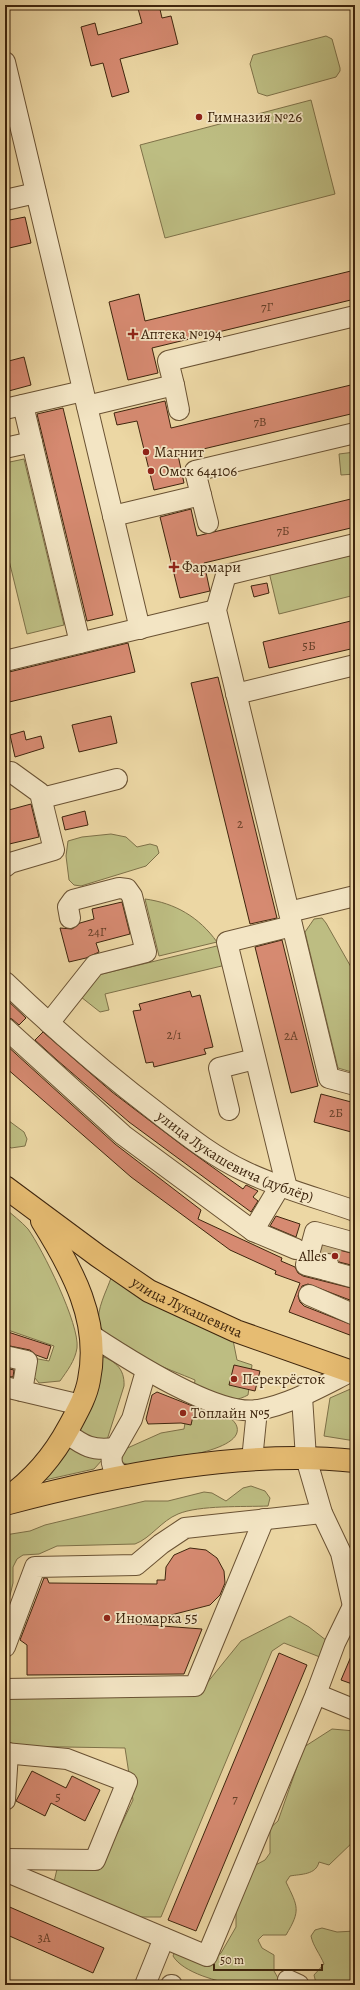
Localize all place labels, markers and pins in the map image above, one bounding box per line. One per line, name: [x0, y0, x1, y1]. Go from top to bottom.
place label: Гимназия №26: [207, 107, 302, 127]
marker: Гимназия №26: [194, 112, 204, 122]
place label: Аптека №194: [140, 324, 222, 344]
marker: Аптека №194: [128, 329, 138, 339]
place label: Магнит: [154, 442, 204, 462]
marker: Магнит: [141, 447, 151, 457]
place label: Омск 644106: [159, 461, 237, 481]
marker: Омск 644106: [146, 466, 156, 476]
place label: Фармари: [182, 557, 241, 577]
marker: Фармари: [169, 562, 179, 572]
place label: Alles: [297, 1246, 327, 1266]
marker: Alles: [330, 1251, 340, 1261]
place label: Перекрёсток: [242, 1369, 325, 1389]
marker: Перекрёсток: [229, 1374, 239, 1384]
place label: Топлайн №5: [191, 1403, 270, 1423]
marker: Топлайн №5: [178, 1408, 188, 1418]
place label: Иномарка 55: [115, 1608, 198, 1628]
marker: Иномарка 55: [102, 1613, 112, 1623]

